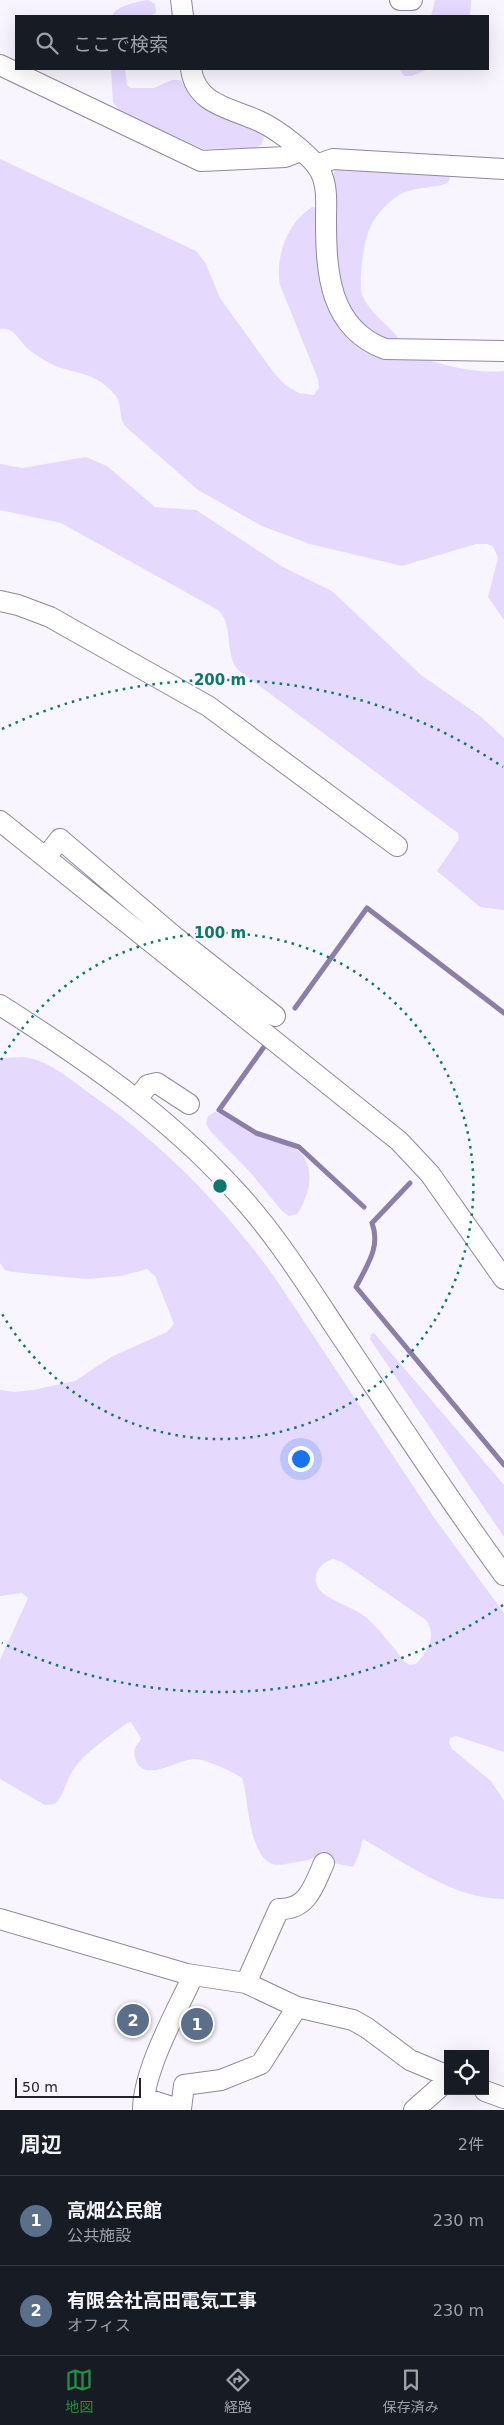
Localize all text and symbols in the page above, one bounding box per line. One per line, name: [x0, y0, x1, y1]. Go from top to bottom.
search box: [15, 15, 489, 70]
icon: search: [33, 29, 61, 57]
text: ここで検索: [73, 33, 168, 55]
text: 200 m: [194, 671, 246, 689]
text: 100 m: [194, 924, 246, 942]
centre of rings: [211, 1177, 229, 1195]
your location: [288, 1446, 314, 1472]
pin: 2: [117, 2001, 149, 2039]
pin: 1: [181, 2005, 213, 2043]
map controls: [444, 2050, 489, 2095]
button: locate: [444, 2050, 489, 2095]
scale bar: [15, 2075, 141, 2098]
text: 50 m: [22, 2079, 58, 2095]
text: 周辺: [20, 2133, 62, 2157]
text: 2件: [458, 2135, 484, 2154]
text: 高畑公民館: [67, 2199, 162, 2221]
text: 1: [30, 2211, 42, 2230]
text: 230 m: [433, 2211, 484, 2230]
text: 公共施設: [67, 2226, 131, 2245]
text: 有限会社高田電気工事: [67, 2289, 257, 2311]
text: 2: [30, 2301, 42, 2320]
text: 230 m: [433, 2301, 484, 2320]
text: オフィス: [67, 2316, 131, 2335]
tab: 地図: [65, 2366, 93, 2416]
tab: 経路: [224, 2366, 252, 2416]
tab: 保存済み: [383, 2366, 439, 2416]

